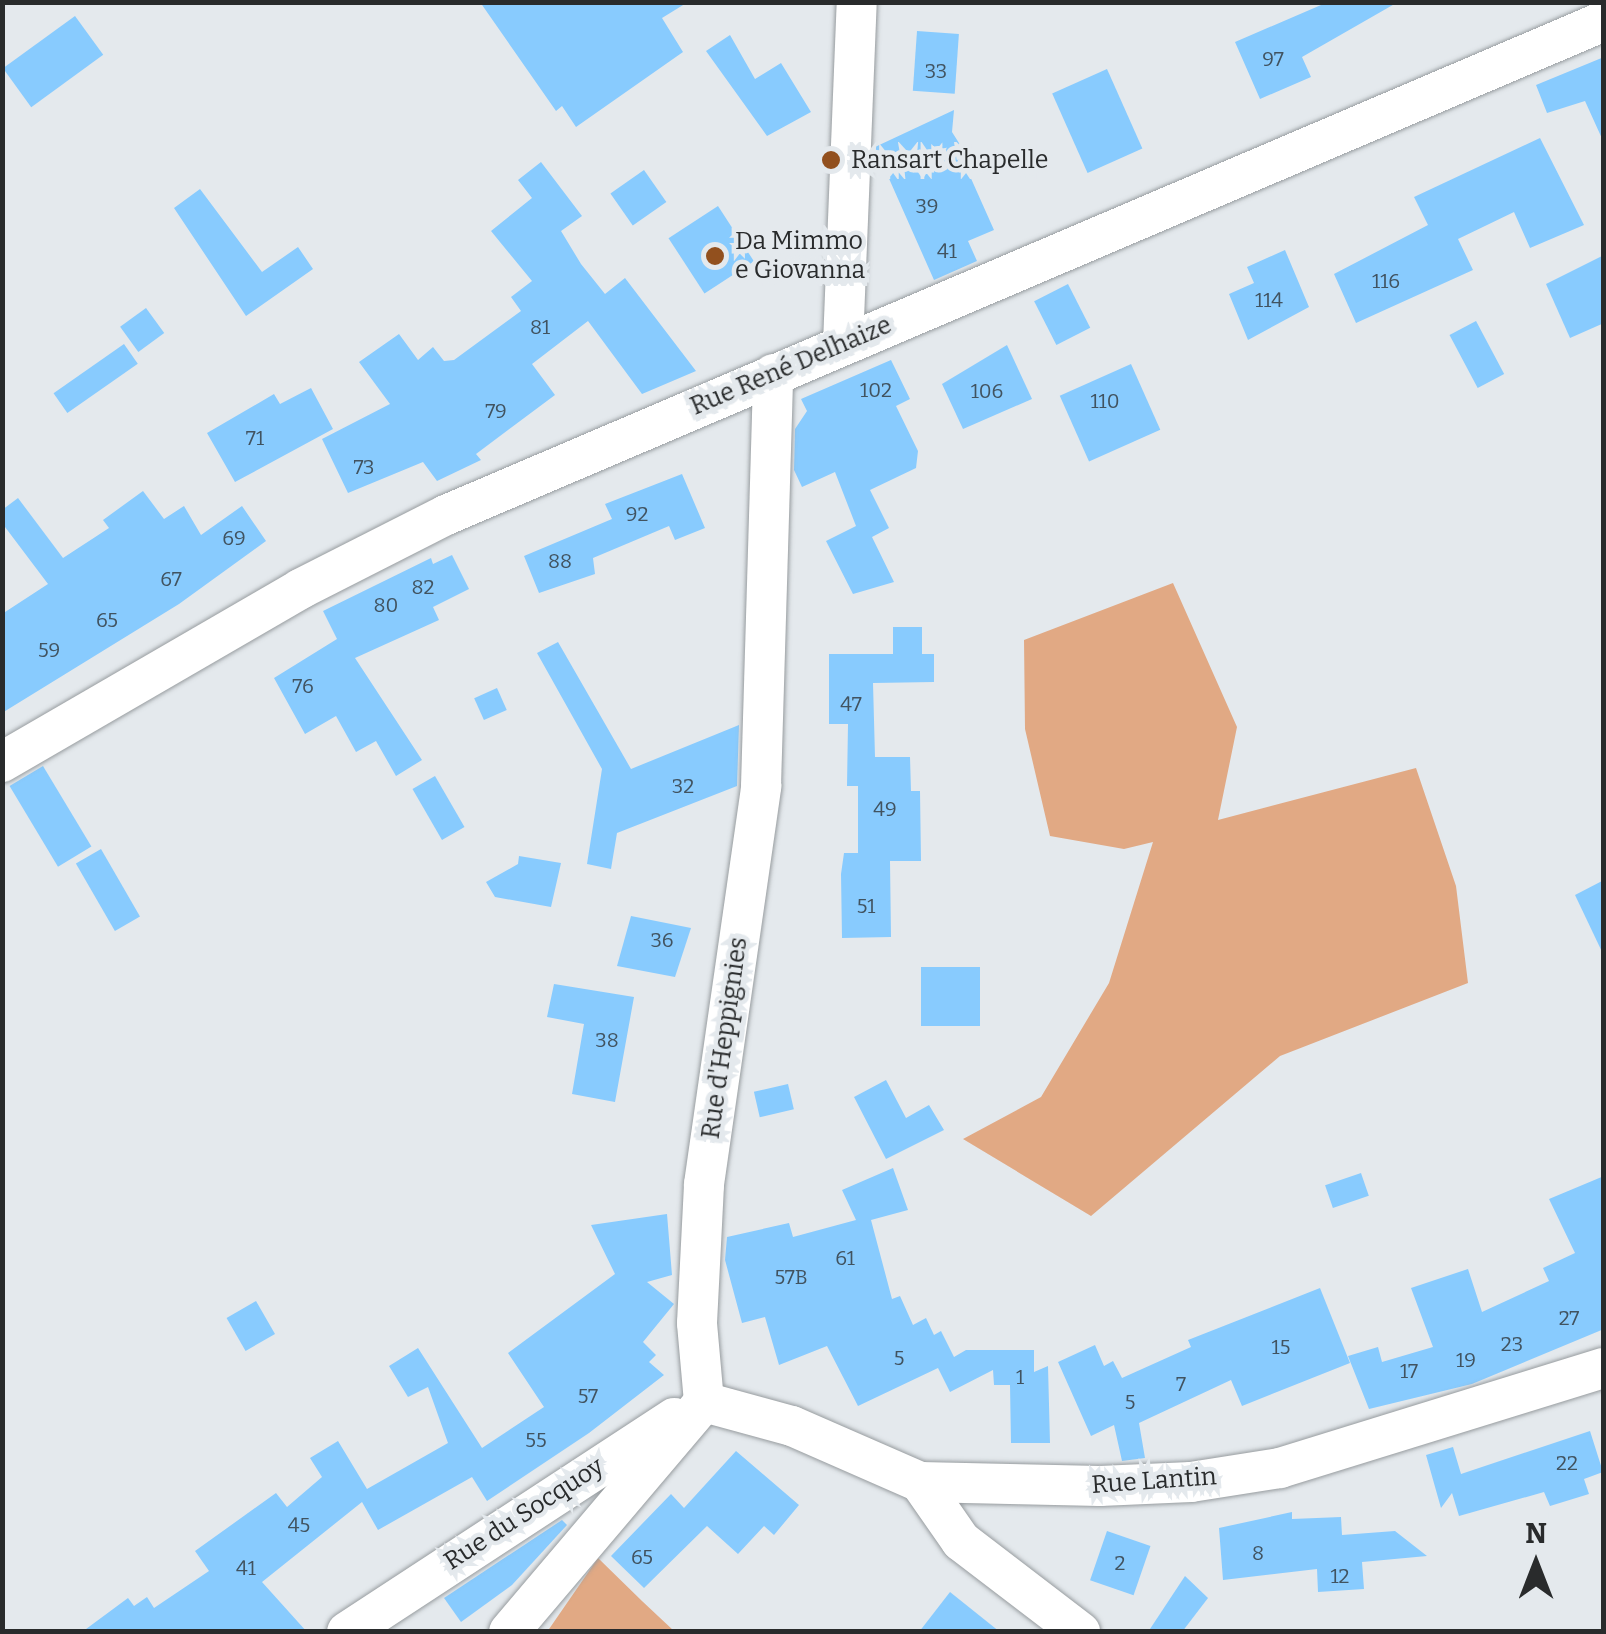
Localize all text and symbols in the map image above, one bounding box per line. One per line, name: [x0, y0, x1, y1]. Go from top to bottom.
house number: 97: [1262, 47, 1284, 71]
house number: 33: [925, 59, 947, 83]
place label: Ransart Chapelle: [851, 145, 1049, 175]
marker: Ransart Chapelle: [820, 149, 842, 171]
house number: 39: [915, 194, 939, 218]
place label: Da Mimmo e Giovanna: [735, 227, 865, 286]
house number: 41: [937, 239, 957, 263]
marker: Da Mimmo e Giovanna: [704, 245, 726, 267]
house number: 116: [1372, 269, 1400, 293]
house number: 114: [1255, 288, 1283, 312]
street label: Rue René Delhaize: [686, 310, 896, 422]
house number: 81: [530, 315, 550, 339]
house number: 102: [860, 378, 892, 402]
house number: 106: [971, 379, 1003, 403]
house number: 110: [1090, 389, 1120, 413]
house number: 79: [485, 399, 507, 423]
house number: 71: [246, 426, 264, 450]
house number: 73: [353, 455, 375, 479]
house number: 92: [626, 502, 648, 526]
house number: 69: [222, 526, 246, 550]
house number: 88: [548, 549, 572, 573]
house number: 67: [160, 567, 182, 591]
house number: 82: [412, 575, 434, 599]
house number: 80: [374, 593, 398, 617]
house number: 65: [96, 608, 118, 632]
house number: 59: [38, 638, 60, 662]
house number: 76: [292, 674, 314, 698]
house number: 47: [840, 692, 862, 716]
house number: 32: [672, 774, 694, 798]
house number: 49: [873, 797, 897, 821]
house number: 51: [857, 894, 875, 918]
house number: 36: [650, 928, 674, 952]
street label: Rue d'Heppignies: [696, 935, 754, 1141]
house number: 38: [595, 1028, 619, 1052]
house number: 61: [835, 1246, 855, 1270]
house number: 57B: [774, 1265, 808, 1289]
house number: 27: [1559, 1306, 1579, 1330]
house number: 23: [1501, 1332, 1523, 1356]
house number: 15: [1272, 1335, 1290, 1359]
house number: 5: [894, 1346, 904, 1370]
house number: 19: [1456, 1348, 1476, 1372]
house number: 17: [1400, 1359, 1418, 1383]
house number: 1: [1016, 1365, 1024, 1389]
house number: 7: [1176, 1372, 1186, 1396]
house number: 57: [578, 1384, 598, 1408]
house number: 5: [1125, 1390, 1135, 1414]
house number: 55: [525, 1428, 547, 1452]
street label: Rue du Socquoy: [439, 1451, 609, 1577]
house number: 22: [1556, 1451, 1578, 1475]
street label: Rue Lantin: [1090, 1462, 1218, 1500]
house number: 45: [288, 1513, 310, 1537]
north arrow: [1486, 1514, 1586, 1614]
text: N: [1525, 1517, 1547, 1550]
house number: 8: [1252, 1541, 1264, 1565]
house number: 65: [631, 1545, 653, 1569]
house number: 2: [1115, 1551, 1125, 1575]
house number: 41: [236, 1556, 256, 1580]
house number: 12: [1331, 1564, 1349, 1588]

